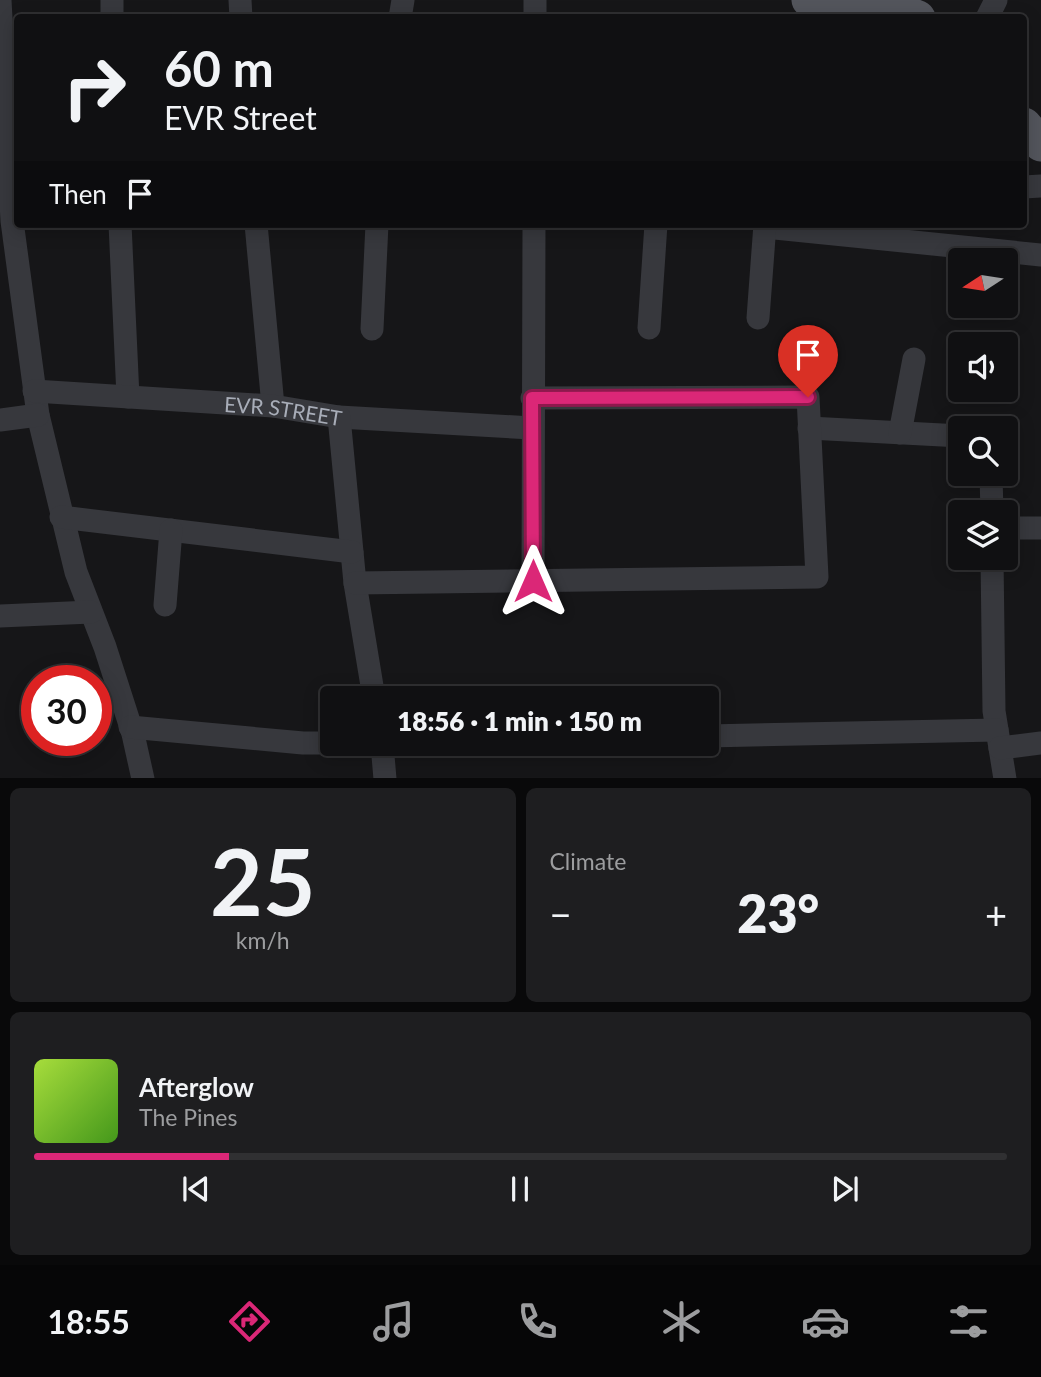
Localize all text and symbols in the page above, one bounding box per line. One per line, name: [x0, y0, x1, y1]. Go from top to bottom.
text: 60 m: [164, 39, 274, 97]
icon: right: [49, 42, 140, 133]
text: EVR Street: [164, 98, 317, 137]
icon: arrive: [121, 175, 159, 213]
text: Then: [49, 178, 107, 210]
north arrow: [948, 248, 1018, 318]
map controls: [948, 248, 1018, 570]
pin: [778, 325, 838, 397]
button: sound: [948, 332, 1018, 402]
icon: arrive: [789, 336, 827, 374]
street label: EVR STREET: [224, 390, 345, 430]
button: search: [948, 416, 1018, 486]
button: layers: [948, 500, 1018, 570]
position arrow: [496, 544, 570, 618]
speed limit sign: 30: [21, 665, 112, 756]
text: 18:56 · 1 min · 150 m: [397, 705, 642, 737]
text: 25: [210, 826, 316, 935]
text: Climate: [550, 847, 626, 875]
text: 23°: [737, 882, 819, 944]
text: −: [550, 891, 572, 937]
text: +: [985, 891, 1007, 937]
text: km/h: [236, 926, 290, 954]
text: Afterglow: [139, 1071, 254, 1103]
text: The Pines: [139, 1103, 237, 1131]
icon: previous: [177, 1170, 215, 1208]
icon: pause: [501, 1170, 539, 1208]
icon: next: [826, 1170, 864, 1208]
icon: directions: [225, 1297, 274, 1346]
icon: music: [369, 1297, 418, 1346]
icon: phone: [513, 1297, 562, 1346]
icon: climate: [657, 1297, 706, 1346]
icon: car: [801, 1297, 850, 1346]
icon: filters: [944, 1297, 993, 1346]
text: 18:55: [47, 1302, 130, 1341]

